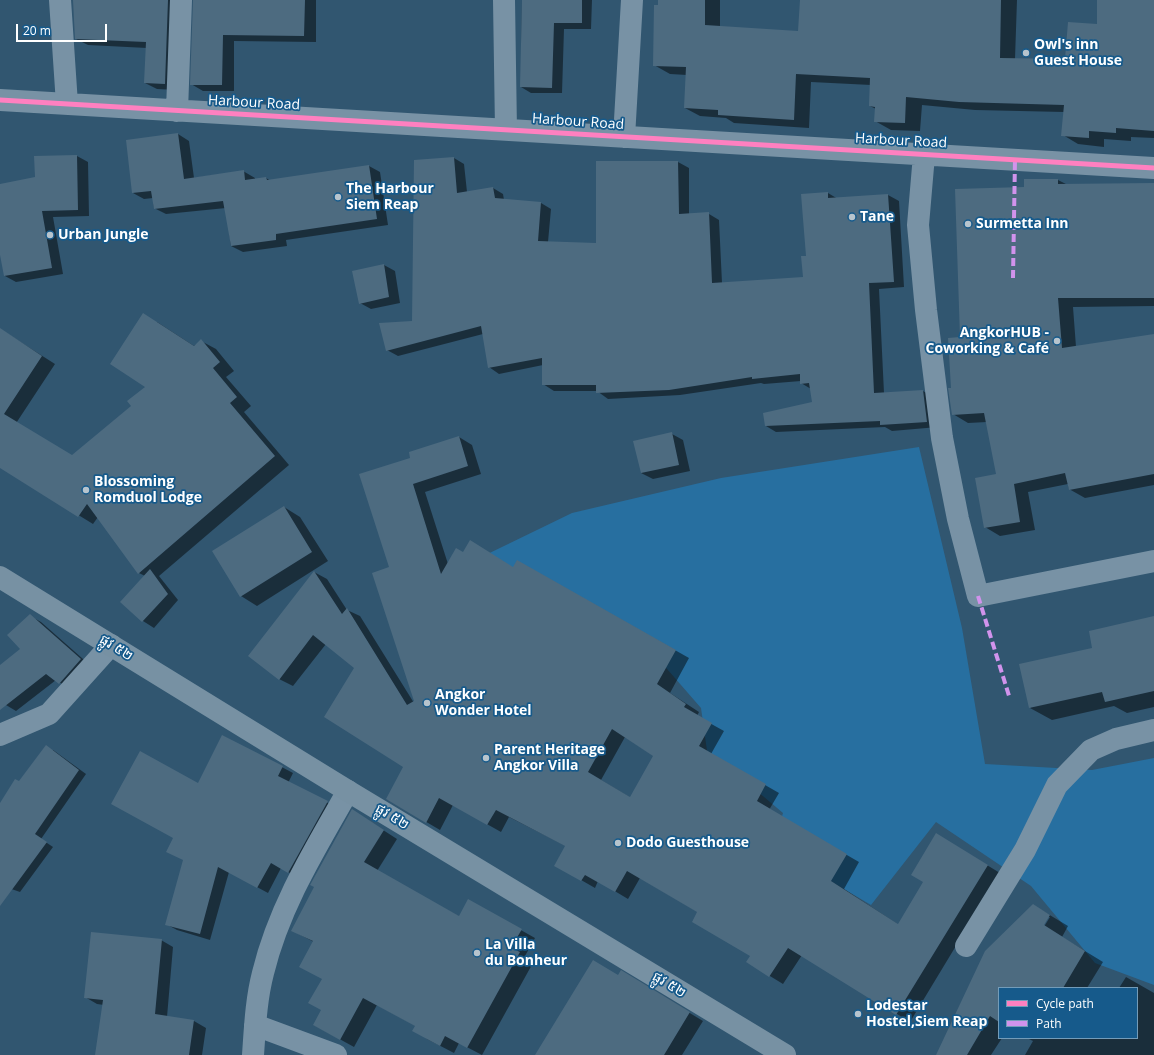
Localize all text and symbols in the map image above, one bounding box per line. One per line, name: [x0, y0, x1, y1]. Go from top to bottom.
scale bar: [18, 16, 109, 42]
text: 20 m: [23, 22, 51, 39]
place label: Owl's inn Guest House: [1034, 37, 1122, 70]
marker: Owl's inn Guest House: [1021, 48, 1031, 58]
street label: Harbour Road: [208, 92, 300, 114]
street label: Harbour Road: [531, 110, 625, 134]
street label: Harbour Road: [855, 130, 947, 152]
place label: The Harbour Siem Reap: [346, 181, 434, 214]
marker: The Harbour Siem Reap: [333, 192, 343, 202]
place label: Tane: [860, 209, 894, 225]
marker: Tane: [847, 212, 857, 222]
place label: Surmetta Inn: [976, 216, 1069, 232]
marker: Surmetta Inn: [963, 219, 973, 229]
place label: Urban Jungle: [58, 227, 149, 243]
marker: Urban Jungle: [45, 230, 55, 240]
place label: AngkorHUB - Coworking & Café: [925, 325, 1049, 358]
marker: AngkorHUB - Coworking & Café: [1052, 336, 1062, 346]
place label: Blossoming Romduol Lodge: [94, 474, 202, 506]
marker: Blossoming Romduol Lodge: [81, 485, 91, 495]
street label: ផ្លូវ ៥២: [96, 631, 136, 665]
place label: Angkor Wonder Hotel: [435, 687, 532, 720]
marker: Angkor Wonder Hotel: [422, 698, 432, 708]
place label: Parent Heritage Angkor Villa: [494, 742, 605, 774]
marker: Parent Heritage Angkor Villa: [481, 753, 491, 763]
street label: ផ្លូវ ៥២: [372, 800, 412, 834]
place label: Dodo Guesthouse: [626, 835, 749, 851]
marker: Dodo Guesthouse: [613, 838, 623, 848]
place label: La Villa du Bonheur: [485, 937, 567, 970]
marker: La Villa du Bonheur: [472, 948, 482, 958]
street label: ផ្លូវ ៥២: [649, 968, 689, 1002]
legend: [998, 987, 1138, 1039]
text: Cycle path: [1036, 995, 1094, 1012]
place label: Lodestar Hostel,Siem Reap: [866, 998, 987, 1030]
marker: Lodestar Hostel,Siem Reap: [853, 1009, 863, 1019]
text: Path: [1036, 1015, 1062, 1032]

